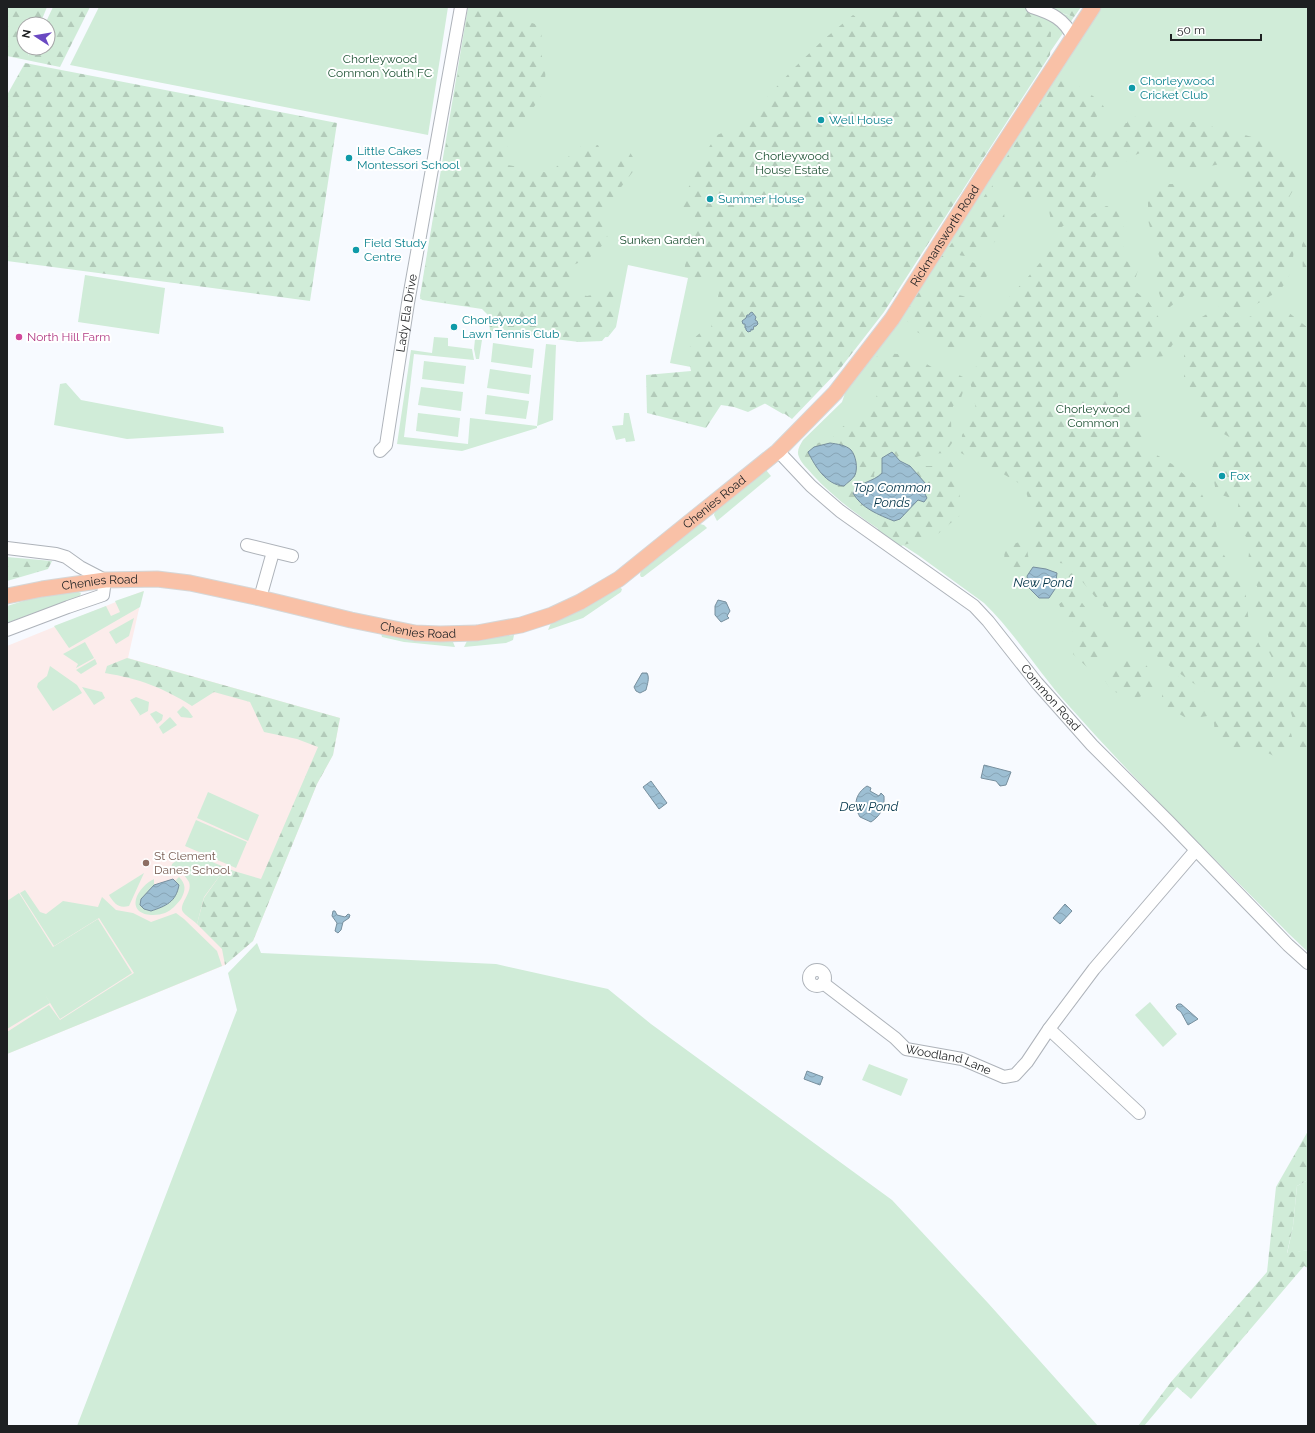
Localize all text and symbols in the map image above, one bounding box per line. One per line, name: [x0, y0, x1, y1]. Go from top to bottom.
north arrow: [16, 16, 56, 56]
scale bar: [1171, 16, 1261, 42]
text: 50 m: [1177, 23, 1205, 37]
text: N: [19, 29, 34, 39]
park label: Chorleywood Common Youth FC: [328, 52, 432, 80]
place label: Chorleywood Cricket Club: [1140, 74, 1215, 102]
marker: Chorleywood Cricket Club: [1127, 83, 1137, 93]
place label: Well House: [829, 113, 893, 127]
marker: Well House: [816, 115, 826, 125]
place label: Little Cakes Montessori School: [357, 144, 460, 172]
park label: Chorleywood House Estate: [755, 149, 829, 177]
marker: Little Cakes Montessori School: [344, 153, 354, 163]
street label: Rickmansworth Road: [907, 182, 982, 289]
place label: Summer House: [718, 192, 804, 206]
marker: Summer House: [705, 194, 715, 204]
park label: Sunken Garden: [619, 233, 705, 247]
place label: Field Study Centre: [364, 236, 427, 264]
marker: Field Study Centre: [351, 245, 361, 255]
street label: Lady Ela Drive: [393, 273, 420, 353]
place label: Chorleywood Lawn Tennis Club: [462, 313, 559, 341]
marker: Chorleywood Lawn Tennis Club: [449, 322, 459, 332]
place label: North Hill Farm: [27, 330, 110, 344]
marker: North Hill Farm: [14, 332, 24, 342]
park label: Chorleywood Common: [1056, 402, 1130, 430]
place label: Fox: [1230, 469, 1250, 483]
marker: Fox: [1217, 471, 1227, 481]
street label: Chenies Road: [680, 473, 749, 532]
water label: Top Common Ponds: [853, 480, 931, 510]
street label: Chenies Road: [61, 572, 138, 593]
water label: New Pond: [1013, 575, 1073, 590]
street label: Chenies Road: [379, 619, 456, 641]
street label: Common Road: [1018, 661, 1083, 734]
water label: Dew Pond: [840, 799, 899, 814]
place label: St Clement Danes School: [154, 849, 231, 877]
marker: St Clement Danes School: [141, 858, 151, 868]
street label: Woodland Lane: [904, 1042, 993, 1078]

